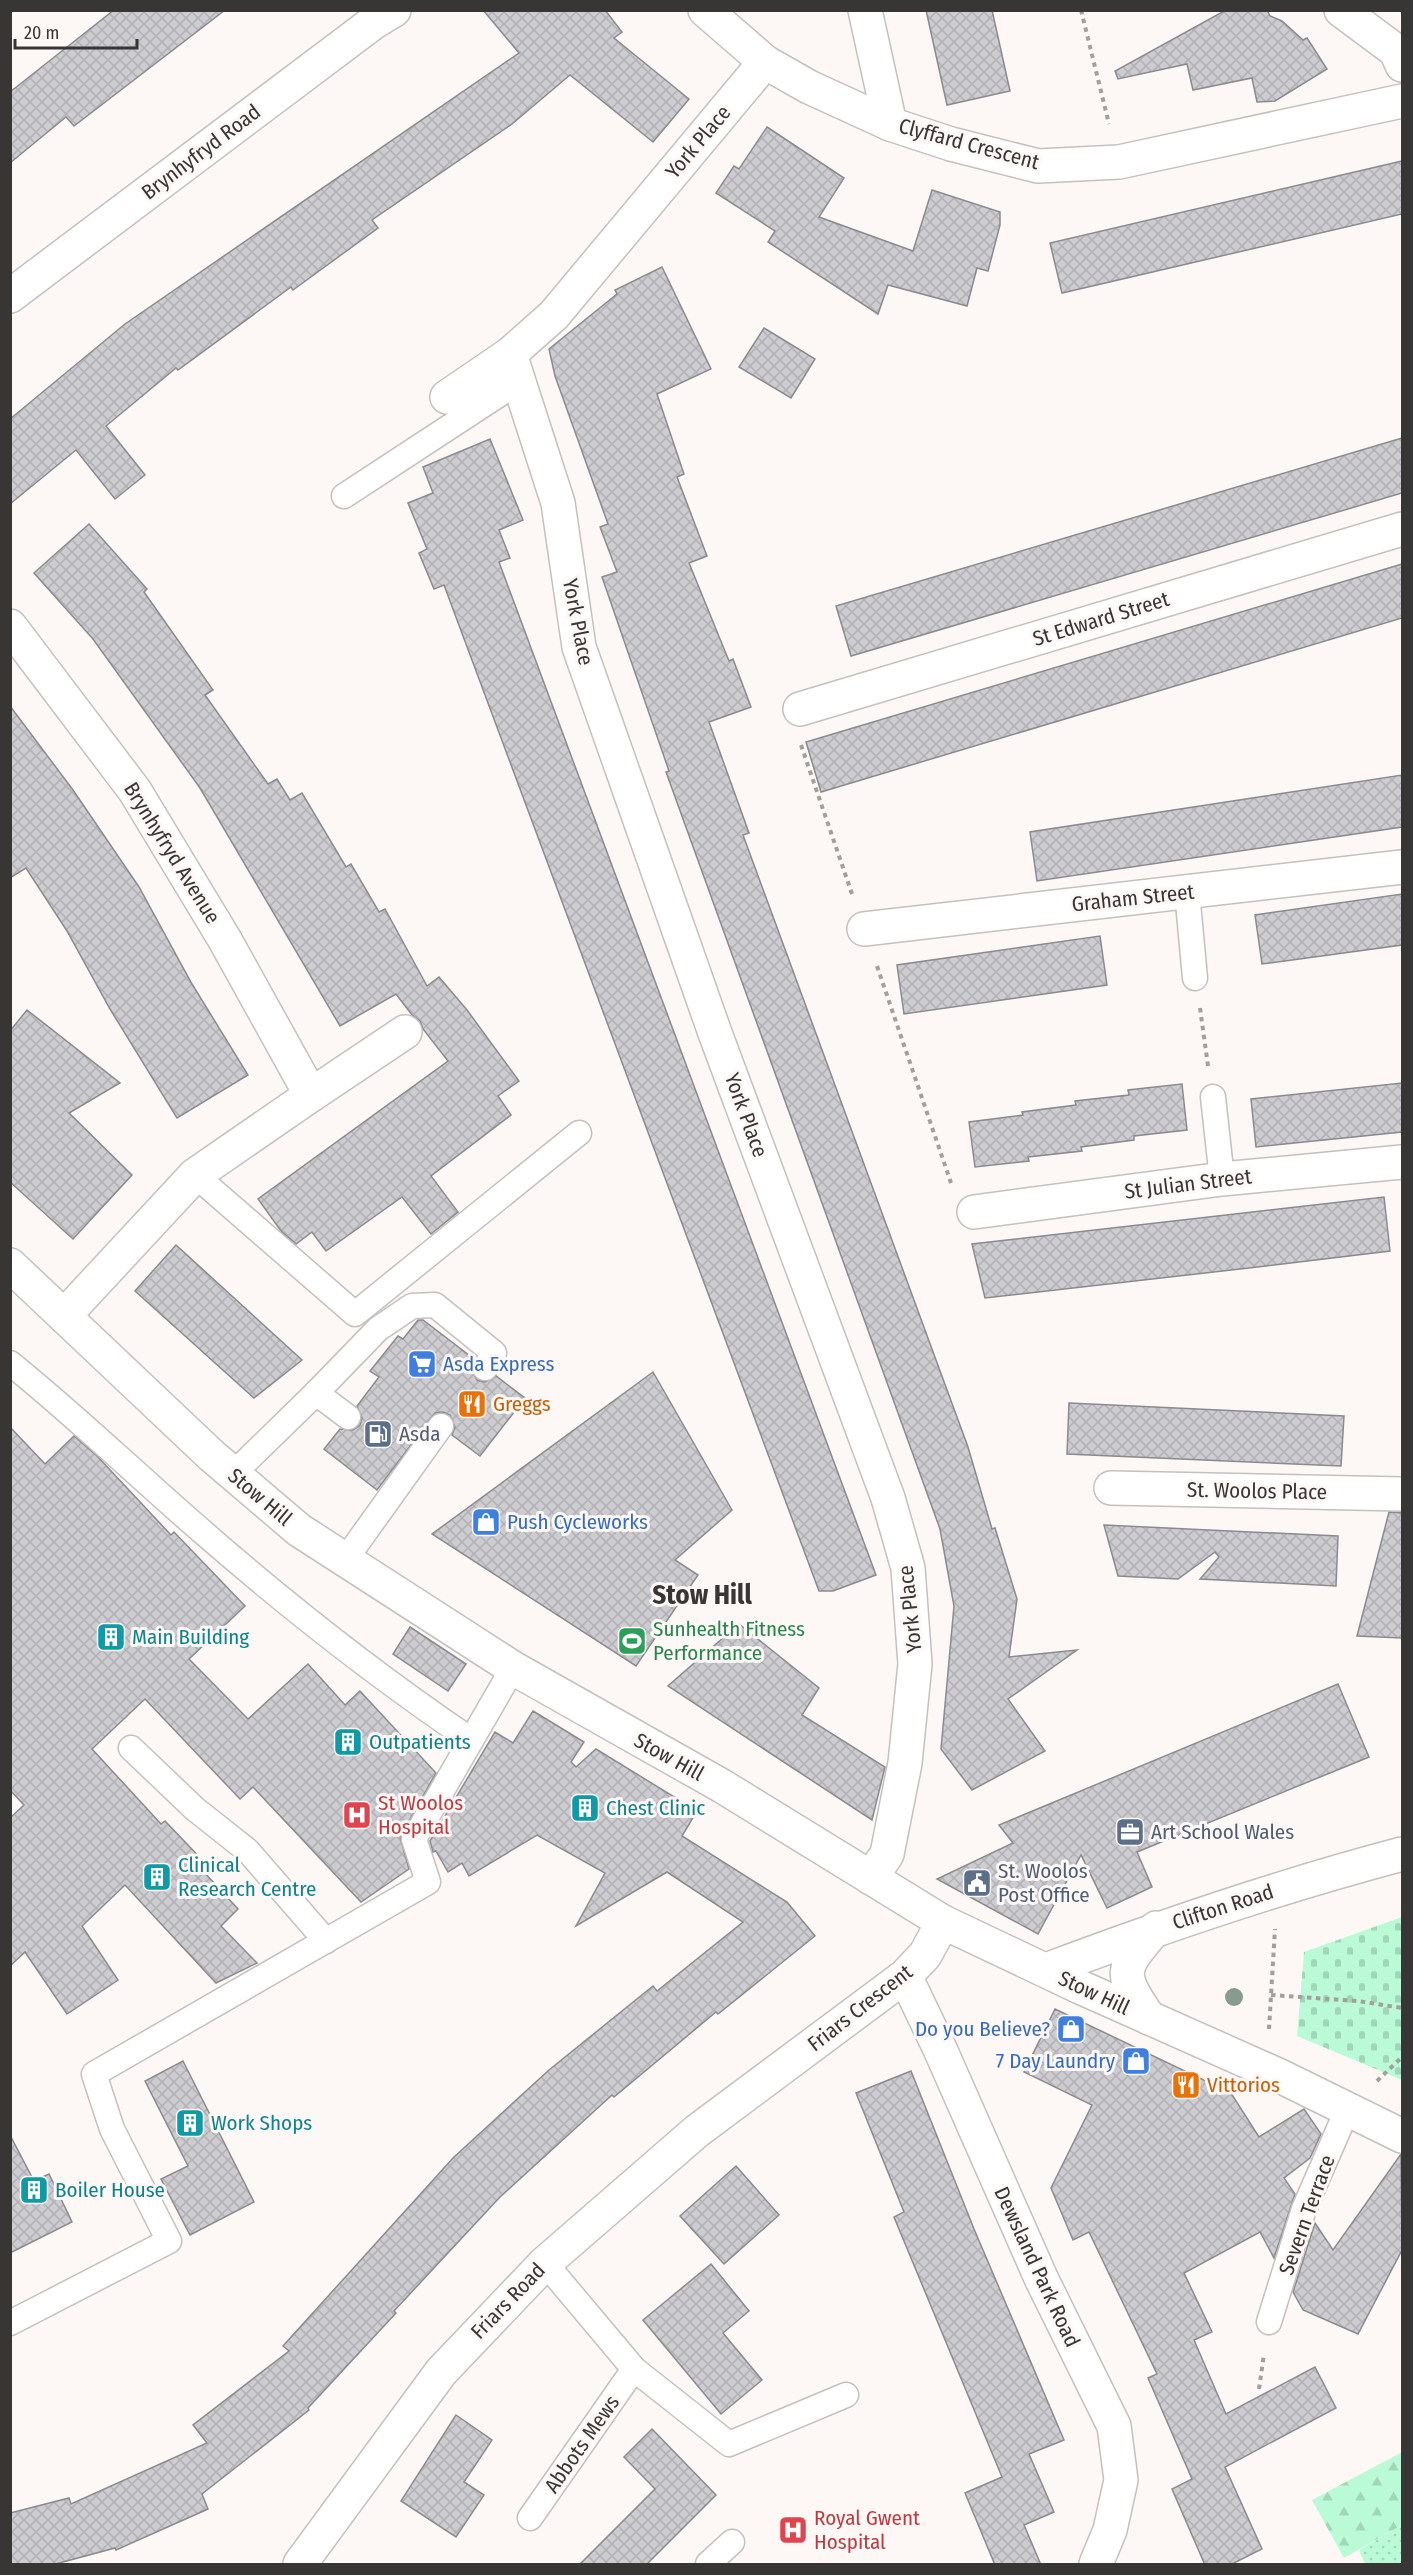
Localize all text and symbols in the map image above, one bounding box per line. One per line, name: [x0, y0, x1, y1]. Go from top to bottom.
scale bar: [15, 12, 136, 50]
text: 20 m: [24, 22, 59, 44]
street label: Brynhyfryd Road: [136, 99, 266, 205]
street label: York Place: [660, 100, 736, 184]
street label: Clyffard Crescent: [896, 113, 1042, 175]
street label: York Place: [557, 576, 599, 668]
street label: St Edward Street: [1030, 586, 1172, 652]
street label: Brynhyfryd Avenue: [118, 777, 226, 929]
street label: Graham Street: [1070, 879, 1196, 917]
street label: York Place: [719, 1069, 773, 1161]
street label: St Julian Street: [1123, 1163, 1253, 1205]
supermarket icon: Asda Express: [406, 1348, 438, 1380]
place label: Asda Express: [443, 1351, 555, 1377]
restaurant icon: Greggs: [456, 1388, 488, 1420]
place label: Greggs: [493, 1391, 551, 1417]
fuel station icon: Asda: [362, 1418, 394, 1450]
place label: Asda: [399, 1421, 441, 1447]
street label: Stow Hill: [223, 1463, 298, 1532]
street label: St. Woolos Place: [1187, 1477, 1327, 1505]
shop icon: Push Cycleworks: [470, 1506, 502, 1538]
place label: Push Cycleworks: [507, 1509, 648, 1535]
street label: York Place: [892, 1564, 928, 1654]
district label: Stow Hill: [652, 1579, 752, 1611]
place label: Sunhealth Fitness Performance: [653, 1616, 805, 1666]
building icon: Main Building: [95, 1621, 127, 1653]
place label: Main Building: [132, 1624, 249, 1650]
sports icon: Sunhealth Fitness Performance: [616, 1625, 648, 1657]
building icon: Outpatients: [332, 1726, 364, 1758]
street label: Stow Hill: [630, 1727, 709, 1787]
place label: Outpatients: [369, 1729, 471, 1755]
place label: St Woolos Hospital: [378, 1790, 463, 1840]
building icon: Chest Clinic: [569, 1792, 601, 1824]
place label: Chest Clinic: [606, 1795, 705, 1821]
hospital icon: St Woolos Hospital: [341, 1799, 373, 1831]
office icon: Art School Wales: [1114, 1816, 1146, 1848]
place label: Art School Wales: [1151, 1819, 1294, 1845]
place label: Clinical Research Centre: [178, 1852, 316, 1902]
place label: St. Woolos Post Office: [998, 1858, 1090, 1908]
building icon: Clinical Research Centre: [141, 1861, 173, 1893]
public building icon: St. Woolos Post Office: [961, 1867, 993, 1899]
street label: Clifton Road: [1169, 1878, 1277, 1936]
street label: Friars Crescent: [802, 1959, 918, 2057]
street label: Stow Hill: [1054, 1965, 1134, 2021]
shop icon: Do you Believe?: [1055, 2013, 1087, 2045]
place label: Do you Believe?: [915, 2016, 1050, 2042]
shop icon: 7 Day Laundry: [1120, 2045, 1152, 2077]
place label: 7 Day Laundry: [996, 2048, 1116, 2074]
restaurant icon: Vittorios: [1170, 2069, 1202, 2101]
place label: Vittorios: [1207, 2072, 1280, 2098]
building icon: Work Shops: [174, 2107, 206, 2139]
place label: Work Shops: [211, 2110, 312, 2136]
street label: Severn Terrace: [1273, 2151, 1341, 2279]
building icon: Boiler House: [18, 2174, 50, 2206]
place label: Boiler House: [55, 2177, 165, 2203]
street label: Dewsland Park Road: [988, 2183, 1086, 2351]
street label: Friars Road: [465, 2257, 551, 2345]
street label: Abbots Mews: [539, 2390, 625, 2498]
place label: Royal Gwent Hospital: [814, 2505, 920, 2555]
hospital icon: Royal Gwent Hospital: [777, 2514, 809, 2546]

